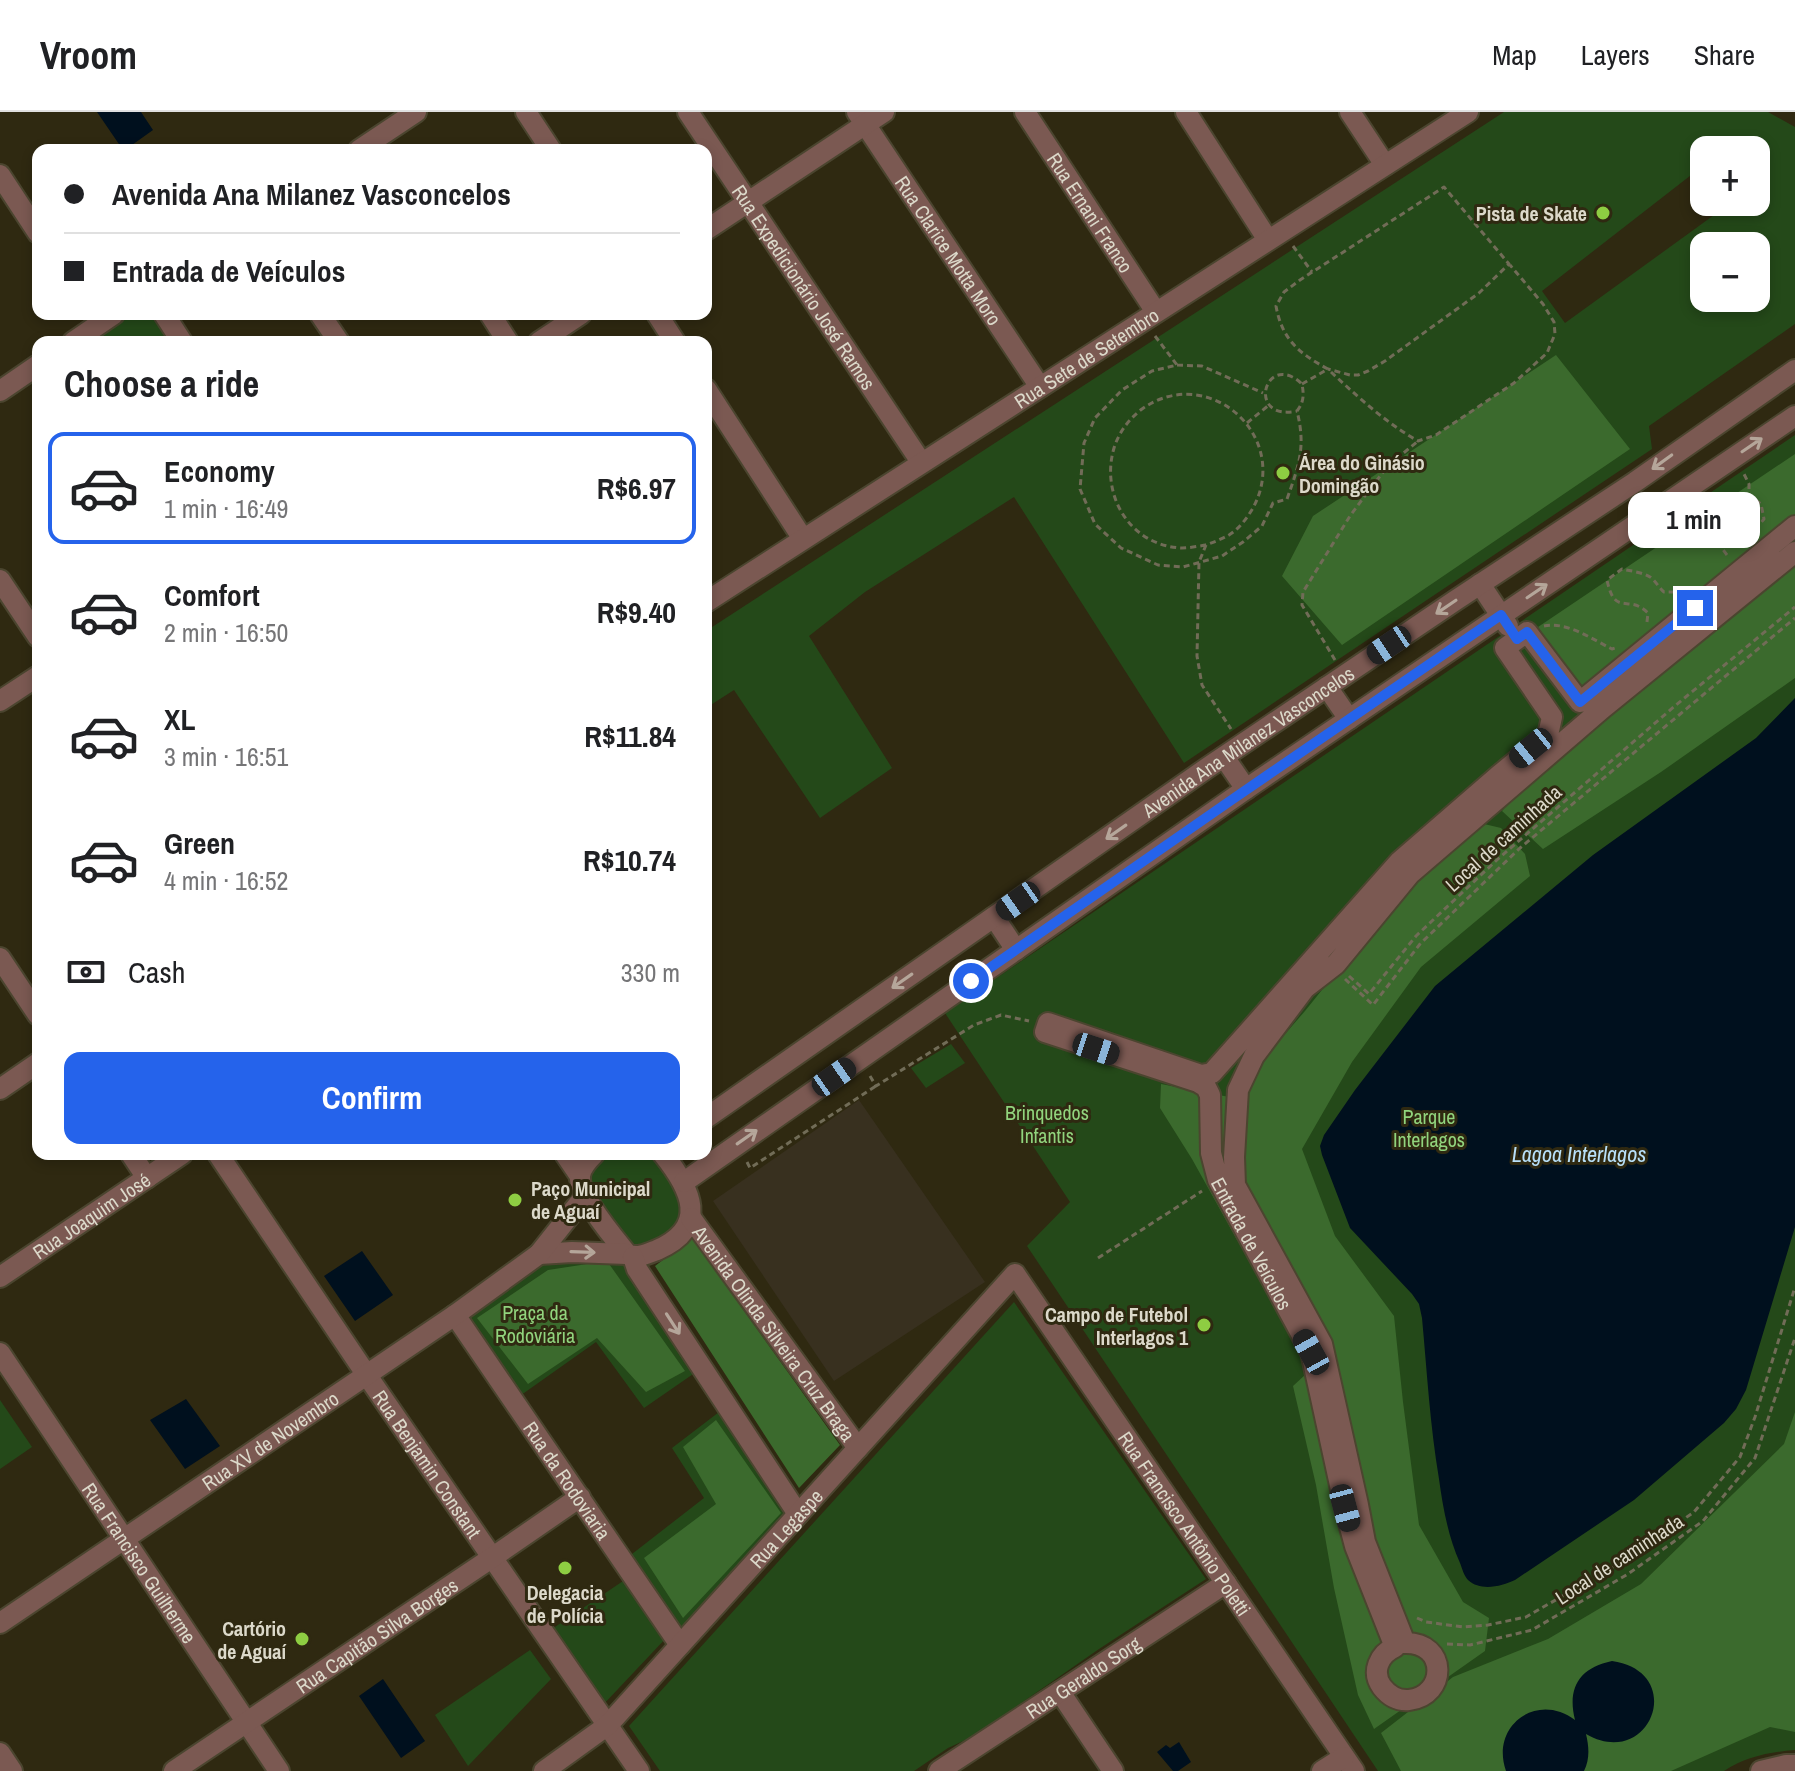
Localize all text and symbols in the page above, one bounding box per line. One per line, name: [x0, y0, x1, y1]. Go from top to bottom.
text: Vroom: [40, 30, 137, 81]
text: Map: [1492, 36, 1537, 74]
text: Layers: [1581, 36, 1650, 74]
text: Share: [1694, 36, 1755, 74]
map controls: [1690, 136, 1770, 312]
button: +: [1690, 136, 1770, 216]
street label: Rua Ernani Franco: [1041, 147, 1140, 278]
street label: Rua Clarice Motta Moro: [889, 170, 1008, 330]
text: Avenida Ana Milanez Vasconcelos: [112, 174, 511, 214]
street label: Rua Expedicionário José Ramos: [726, 179, 882, 395]
place label: Pista de Skate: [1476, 200, 1587, 227]
marker: Pista de Skate: [1594, 204, 1612, 222]
button: −: [1690, 232, 1770, 312]
text: Entrada de Veículos: [112, 251, 345, 291]
street label: Rua Sete de Setembro: [1009, 301, 1164, 414]
text: Choose a ride: [64, 360, 259, 408]
one-way arrow: [1740, 437, 1762, 453]
place label: Área do Ginásio Domingão: [1299, 449, 1425, 499]
text: Economy: [164, 451, 275, 491]
icon: car: [68, 452, 140, 524]
one-way arrow: [1652, 453, 1673, 470]
marker: Área do Ginásio Domingão: [1274, 464, 1292, 482]
text: R$6.97: [597, 468, 676, 508]
text: 1 min · 16:49: [164, 491, 288, 526]
callout: 1 min: [1629, 492, 1761, 548]
text: 1 min: [1666, 502, 1722, 537]
text: Comfort: [164, 575, 260, 615]
icon: car: [68, 576, 140, 648]
one-way arrow: [1525, 583, 1547, 599]
route end: [1677, 590, 1713, 626]
text: R$9.40: [597, 592, 676, 632]
one-way arrow: [1435, 599, 1458, 615]
text: 2 min · 16:50: [164, 615, 288, 650]
car: [1362, 622, 1416, 668]
street label: Avenida Ana Milanez Vasconcelos: [1136, 659, 1359, 824]
text: XL: [164, 699, 195, 739]
icon: car: [68, 700, 140, 772]
text: R$11.84: [584, 716, 676, 756]
car: [1505, 724, 1557, 772]
text: 3 min · 16:51: [164, 739, 288, 774]
street label: Local de caminhada: [1439, 779, 1567, 897]
text: Green: [164, 823, 235, 863]
icon: car: [68, 824, 140, 896]
one-way arrow: [1105, 824, 1127, 840]
text: R$10.74: [583, 840, 676, 880]
text: 4 min · 16:52: [164, 863, 288, 898]
car: [991, 877, 1045, 925]
icon: cash: [64, 950, 108, 994]
text: Cash: [128, 952, 185, 992]
text: 330 m: [621, 955, 680, 990]
route start: [953, 963, 989, 999]
one-way arrow: [892, 973, 914, 989]
car: [1069, 1030, 1123, 1068]
button: Confirm: [64, 1052, 680, 1144]
car: [807, 1053, 861, 1101]
park label: Brinquedos Infantis: [1005, 1099, 1089, 1149]
park label: Parque Interlagos: [1393, 1103, 1465, 1153]
one-way arrow: [736, 1129, 758, 1145]
water label: Lagoa Interlagos: [1512, 1139, 1646, 1169]
street label: Rua Joaquim José: [27, 1166, 155, 1265]
street label: Entrada de Veículos: [1205, 1172, 1299, 1314]
place label: Paço Municipal de Aguaí: [531, 1175, 650, 1225]
marker: Paço Municipal de Aguaí: [506, 1191, 524, 1209]
street label: Avenida Olinda Silveira Cruz Braga: [686, 1219, 862, 1446]
one-way arrow: [569, 1245, 596, 1260]
park label: Praça da Rodoviária: [495, 1299, 575, 1349]
place label: Campo de Futebol Interlagos 1: [1045, 1301, 1189, 1351]
one-way arrow: [665, 1312, 681, 1335]
marker: Campo de Futebol Interlagos 1: [1195, 1316, 1213, 1334]
car: [1289, 1325, 1333, 1379]
street label: Rua XV de Novembro: [196, 1384, 344, 1496]
street label: Rua Benjamin Constant: [367, 1384, 488, 1543]
street label: Rua da Rodoviaria: [518, 1416, 618, 1545]
street label: Rua Francisco Antônio Poletti: [1112, 1426, 1258, 1621]
street label: Rua Francisco Guilherme: [77, 1477, 203, 1648]
car: [1327, 1482, 1363, 1534]
street label: Rua Legaspe: [743, 1483, 828, 1573]
street label: Local de caminhada: [1550, 1507, 1688, 1611]
marker: Delegacia de Polícia: [556, 1559, 574, 1577]
street label: Rua Capitão Silva Borges: [290, 1571, 463, 1699]
place label: Delegacia de Polícia: [527, 1579, 603, 1629]
place label: Cartório de Aguaí: [217, 1615, 287, 1665]
street label: Rua Geraldo Sorg: [1020, 1629, 1146, 1724]
marker: Cartório de Aguaí: [293, 1630, 311, 1648]

